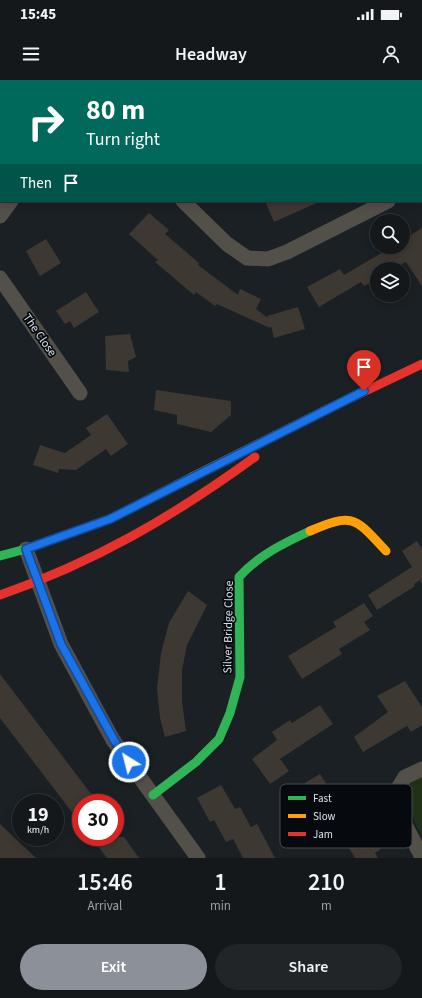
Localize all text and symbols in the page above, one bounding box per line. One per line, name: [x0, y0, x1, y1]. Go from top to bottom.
text: 15:45: [20, 4, 56, 25]
text: Headway: [175, 42, 247, 67]
icon: menu: [20, 43, 42, 65]
icon: person: [380, 43, 402, 65]
text: 80 m: [86, 90, 145, 130]
icon: right: [20, 96, 72, 148]
text: Turn right: [86, 127, 160, 152]
icon: arrive: [60, 172, 82, 194]
text: Then: [20, 173, 52, 194]
map controls: [370, 214, 410, 302]
button: search: [370, 214, 410, 254]
button: layers: [370, 262, 410, 302]
street label: The Close: [19, 310, 61, 360]
pin: [347, 350, 381, 391]
icon: arrive: [353, 356, 375, 378]
street label: Silver Bridge Close: [219, 580, 238, 674]
position arrow: [108, 741, 150, 783]
legend: [280, 784, 412, 848]
text: Fast: [313, 791, 332, 806]
speed limit sign: 30: [72, 794, 124, 846]
text: 19: [27, 801, 49, 829]
text: Slow: [313, 809, 336, 824]
text: km/h: [27, 823, 49, 837]
text: Jam: [313, 827, 333, 842]
text: 15:46: [77, 865, 133, 900]
text: 1: [214, 865, 227, 900]
text: 210: [308, 865, 345, 900]
text: Arrival: [87, 897, 122, 915]
text: min: [210, 897, 231, 915]
text: m: [321, 897, 332, 915]
button: Exit: [20, 944, 207, 990]
button: Share: [215, 944, 402, 990]

